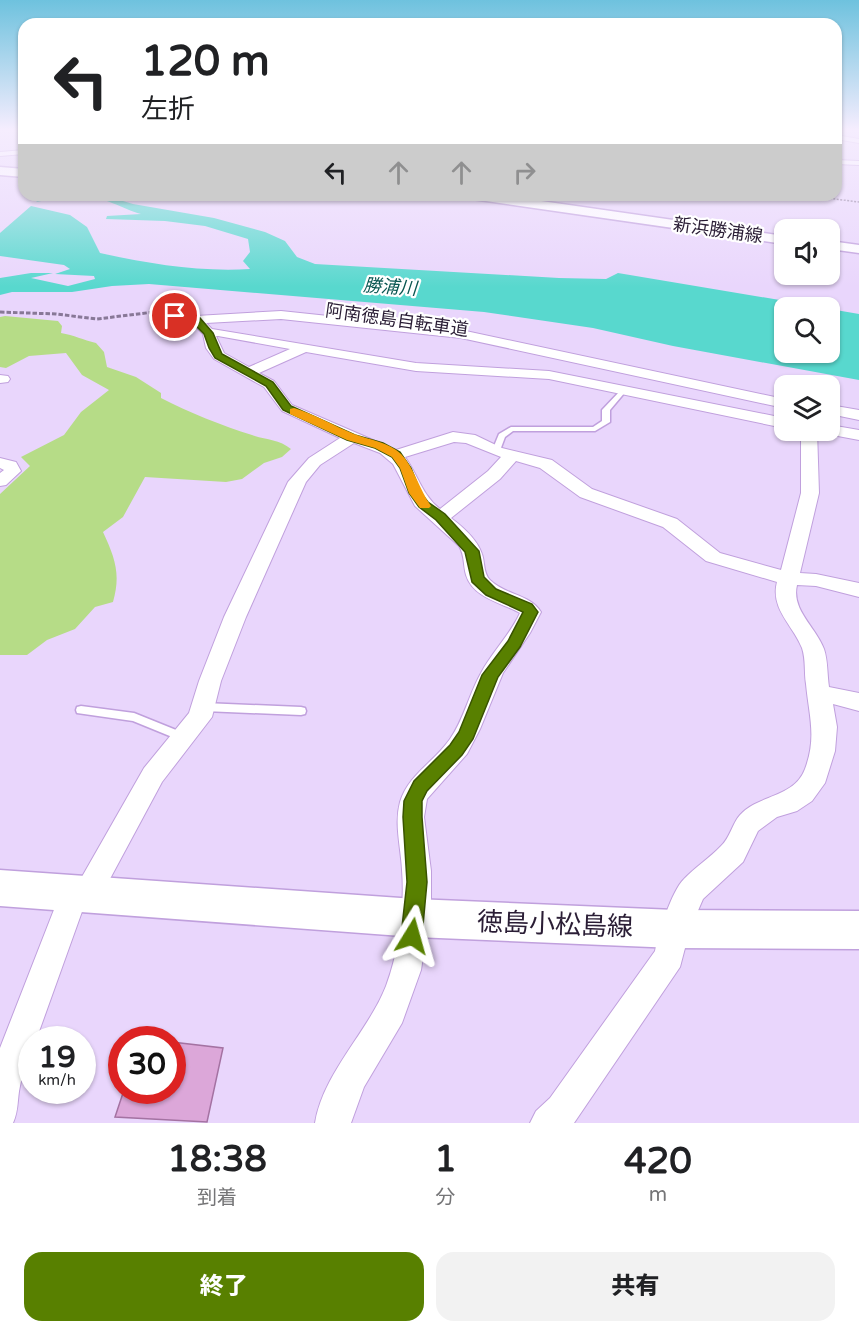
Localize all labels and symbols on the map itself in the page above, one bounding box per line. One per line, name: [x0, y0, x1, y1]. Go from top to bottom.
street label: 新浜勝浦線: [672, 213, 764, 247]
water label: 勝浦川: [362, 274, 420, 300]
pin: [149, 290, 200, 341]
street label: 阿南徳島自転車道: [324, 299, 470, 341]
position arrow: [380, 904, 444, 968]
street label: 徳島小松島線: [476, 906, 633, 943]
speed limit sign: 30: [108, 1026, 186, 1104]

